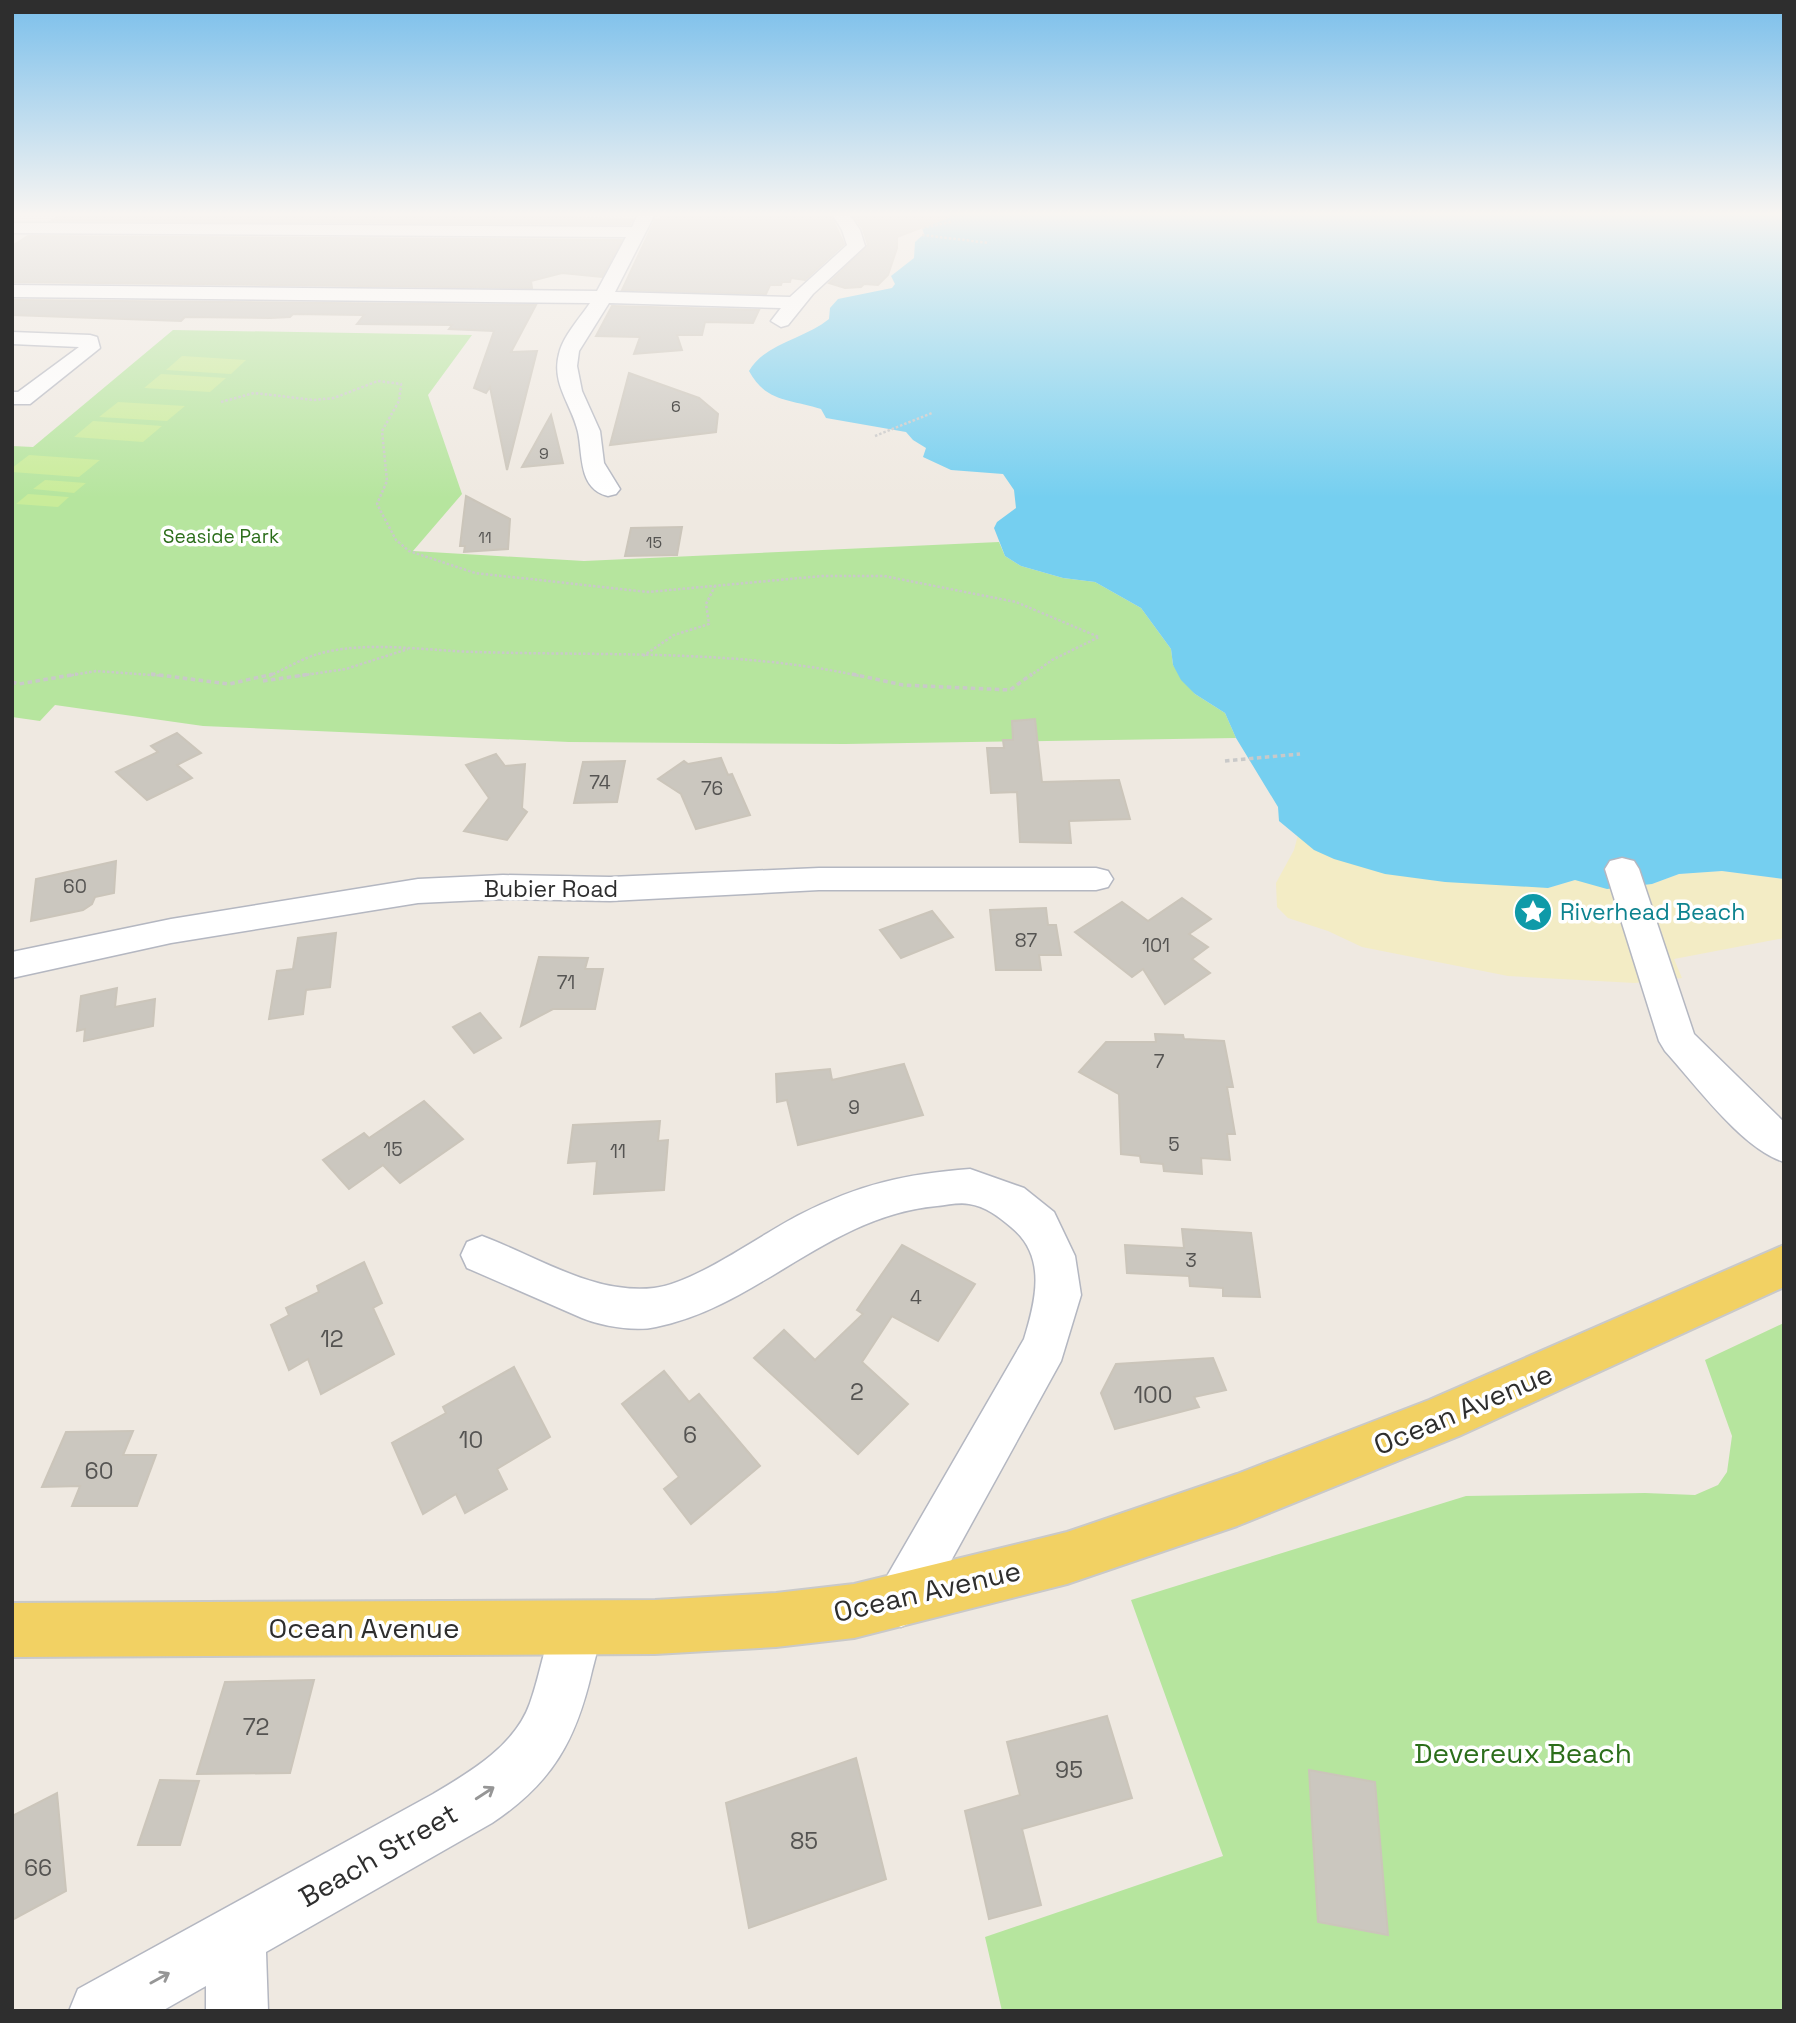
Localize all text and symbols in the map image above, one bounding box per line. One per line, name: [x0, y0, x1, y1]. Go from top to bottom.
house number: 6: [671, 396, 681, 417]
house number: 9: [539, 443, 549, 464]
park label: Seaside Park: [163, 524, 279, 549]
house number: 11: [478, 527, 492, 548]
house number: 15: [646, 532, 662, 553]
house number: 74: [589, 770, 611, 795]
house number: 76: [701, 776, 723, 801]
house number: 60: [63, 874, 87, 899]
street label: Bubier Road: [484, 874, 618, 904]
place icon: Riverhead Beach: [1512, 891, 1554, 933]
place label: Riverhead Beach: [1560, 897, 1745, 927]
house number: 87: [1015, 928, 1037, 953]
house number: 101: [1142, 933, 1170, 958]
house number: 71: [557, 970, 575, 995]
house number: 7: [1154, 1049, 1165, 1074]
house number: 9: [848, 1095, 860, 1120]
house number: 5: [1168, 1132, 1180, 1157]
house number: 15: [383, 1137, 403, 1162]
house number: 11: [610, 1139, 626, 1164]
house number: 3: [1185, 1248, 1197, 1273]
house number: 4: [910, 1285, 922, 1310]
house number: 12: [320, 1324, 344, 1354]
street label: Ocean Avenue: [1368, 1355, 1558, 1463]
house number: 2: [850, 1377, 864, 1407]
house number: 100: [1133, 1380, 1173, 1410]
house number: 6: [683, 1420, 697, 1450]
house number: 10: [459, 1425, 483, 1455]
house number: 60: [85, 1456, 113, 1486]
street label: Ocean Avenue: [830, 1552, 1024, 1630]
street label: Ocean Avenue: [268, 1610, 460, 1646]
house number: 72: [243, 1712, 269, 1742]
park label: Devereux Beach: [1414, 1735, 1632, 1771]
house number: 95: [1055, 1755, 1083, 1785]
one-way arrow: [475, 1785, 495, 1799]
street label: Beach Street: [292, 1795, 464, 1915]
house number: 85: [790, 1826, 818, 1856]
house number: 66: [24, 1853, 52, 1883]
one-way arrow: [149, 1971, 170, 1984]

